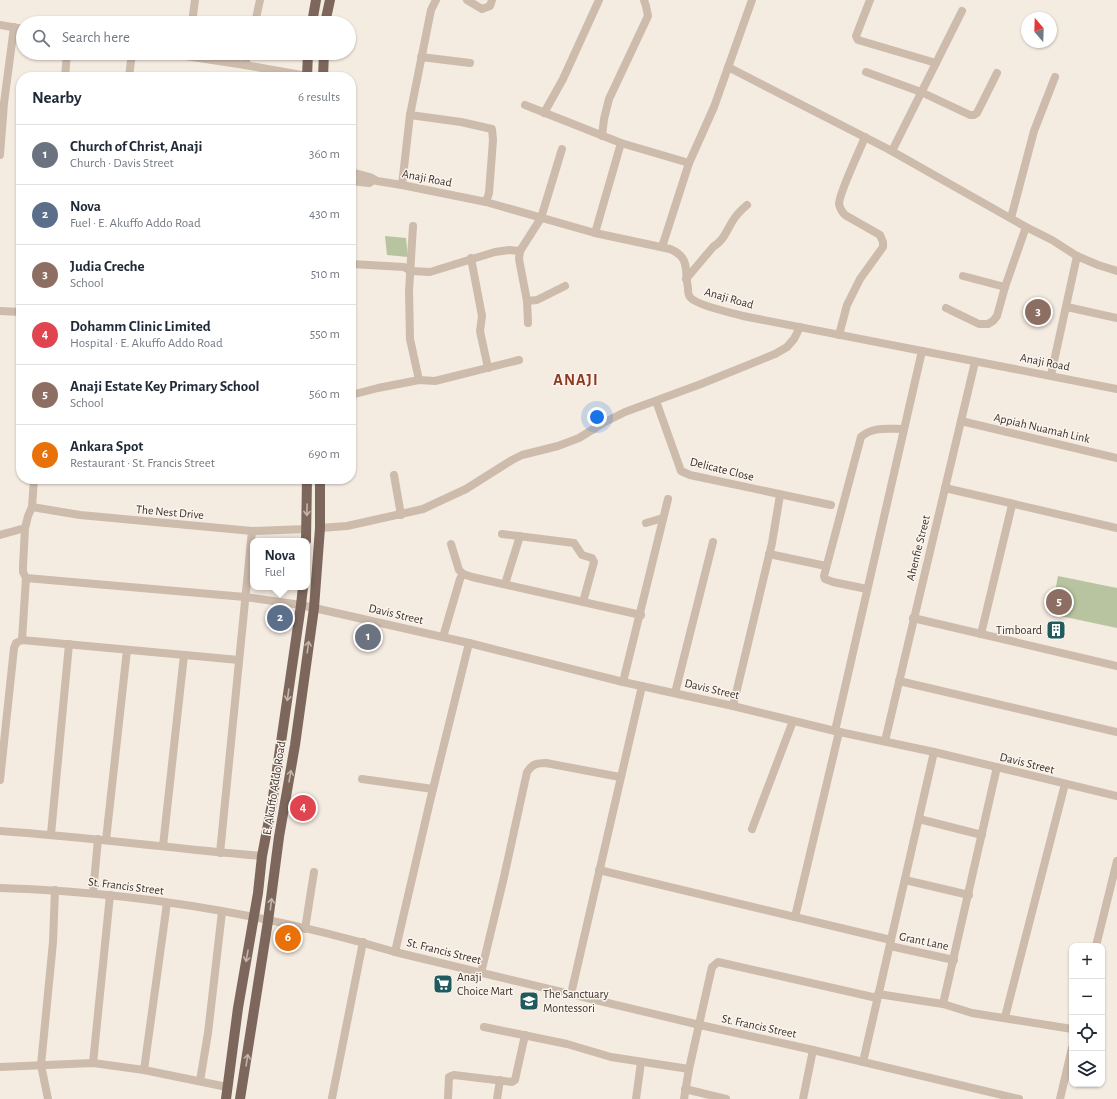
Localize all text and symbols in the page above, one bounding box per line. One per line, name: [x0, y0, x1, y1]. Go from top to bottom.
north arrow: [1021, 12, 1057, 48]
search box: [16, 16, 356, 60]
icon: search: [30, 27, 52, 49]
text: Search here: [62, 30, 130, 45]
text: Nearby: [32, 89, 82, 106]
text: 6 results: [298, 91, 340, 104]
text: Church of Christ, Anaji: [70, 139, 202, 154]
text: 1: [43, 148, 47, 161]
text: 360 m: [309, 148, 340, 161]
text: Church · Davis Street: [70, 157, 174, 170]
street label: Anaji Road: [401, 167, 453, 190]
text: Nova: [70, 199, 101, 214]
text: 2: [42, 208, 48, 221]
text: 430 m: [309, 208, 340, 221]
text: Fuel · E. Akuffo Addo Road: [70, 217, 201, 230]
text: Judia Creche: [70, 259, 145, 274]
text: 3: [42, 268, 48, 281]
text: 510 m: [311, 268, 340, 281]
text: School: [70, 277, 104, 290]
street label: Anaji Road: [703, 285, 755, 312]
pin: 3: [1025, 297, 1051, 327]
text: Dohamm Clinic Limited: [70, 319, 211, 334]
text: 4: [42, 328, 48, 341]
text: 550 m: [310, 328, 340, 341]
text: Hospital · E. Akuffo Addo Road: [70, 337, 223, 350]
street label: Anaji Road: [1019, 351, 1071, 374]
district label: ANAJI: [553, 372, 599, 388]
text: Anaji Estate Key Primary School: [70, 379, 260, 394]
text: 5: [42, 388, 48, 401]
text: 560 m: [309, 388, 340, 401]
text: School: [70, 397, 104, 410]
your location: [587, 407, 607, 427]
street label: Appiah Nuamah Link: [993, 411, 1092, 445]
text: Ankara Spot: [70, 439, 143, 454]
text: 6: [42, 448, 48, 461]
text: 690 m: [308, 448, 340, 461]
street label: Delicate Close: [689, 455, 755, 483]
text: Restaurant · St. Francis Street: [70, 457, 215, 470]
street label: The Nest Drive: [135, 503, 205, 521]
one-way arrow: [303, 503, 311, 516]
street label: Ahenfie Street: [904, 514, 932, 582]
popup: [250, 538, 310, 590]
text: Nova: [264, 548, 296, 563]
text: Fuel: [264, 566, 285, 579]
pin: 5: [1046, 587, 1072, 617]
street label: Davis Street: [367, 602, 425, 626]
pin: 2: [267, 603, 293, 633]
building icon: Timboard: [1045, 619, 1067, 641]
pin: 1: [355, 622, 381, 652]
place label: Timboard: [996, 624, 1042, 636]
one-way arrow: [304, 641, 312, 654]
street label: Davis Street: [683, 677, 741, 701]
one-way arrow: [284, 688, 292, 701]
street label: E. Akuffo Addo Road: [261, 740, 287, 836]
street label: Davis Street: [998, 750, 1056, 776]
one-way arrow: [286, 770, 294, 783]
pin: 4: [290, 793, 316, 823]
street label: St. Francis Street: [87, 875, 165, 897]
one-way arrow: [267, 898, 274, 911]
pin: 6: [275, 923, 301, 953]
street label: Grant Lane: [898, 930, 950, 952]
street label: St. Francis Street: [406, 936, 483, 966]
map controls: [1069, 943, 1105, 1087]
button: +: [1069, 943, 1105, 979]
one-way arrow: [243, 949, 251, 962]
place label: Anaji Choice Mart: [457, 971, 513, 997]
supermarket icon: Anaji Choice Mart: [432, 973, 454, 995]
button: −: [1069, 979, 1105, 1015]
place label: The Sanctuary Montessori: [543, 988, 609, 1014]
school or university icon: The Sanctuary Montessori: [518, 990, 540, 1012]
street label: St. Francis Street: [720, 1012, 798, 1040]
button: locate: [1069, 1015, 1105, 1051]
button: layers: [1069, 1051, 1105, 1087]
one-way arrow: [243, 1054, 251, 1067]

